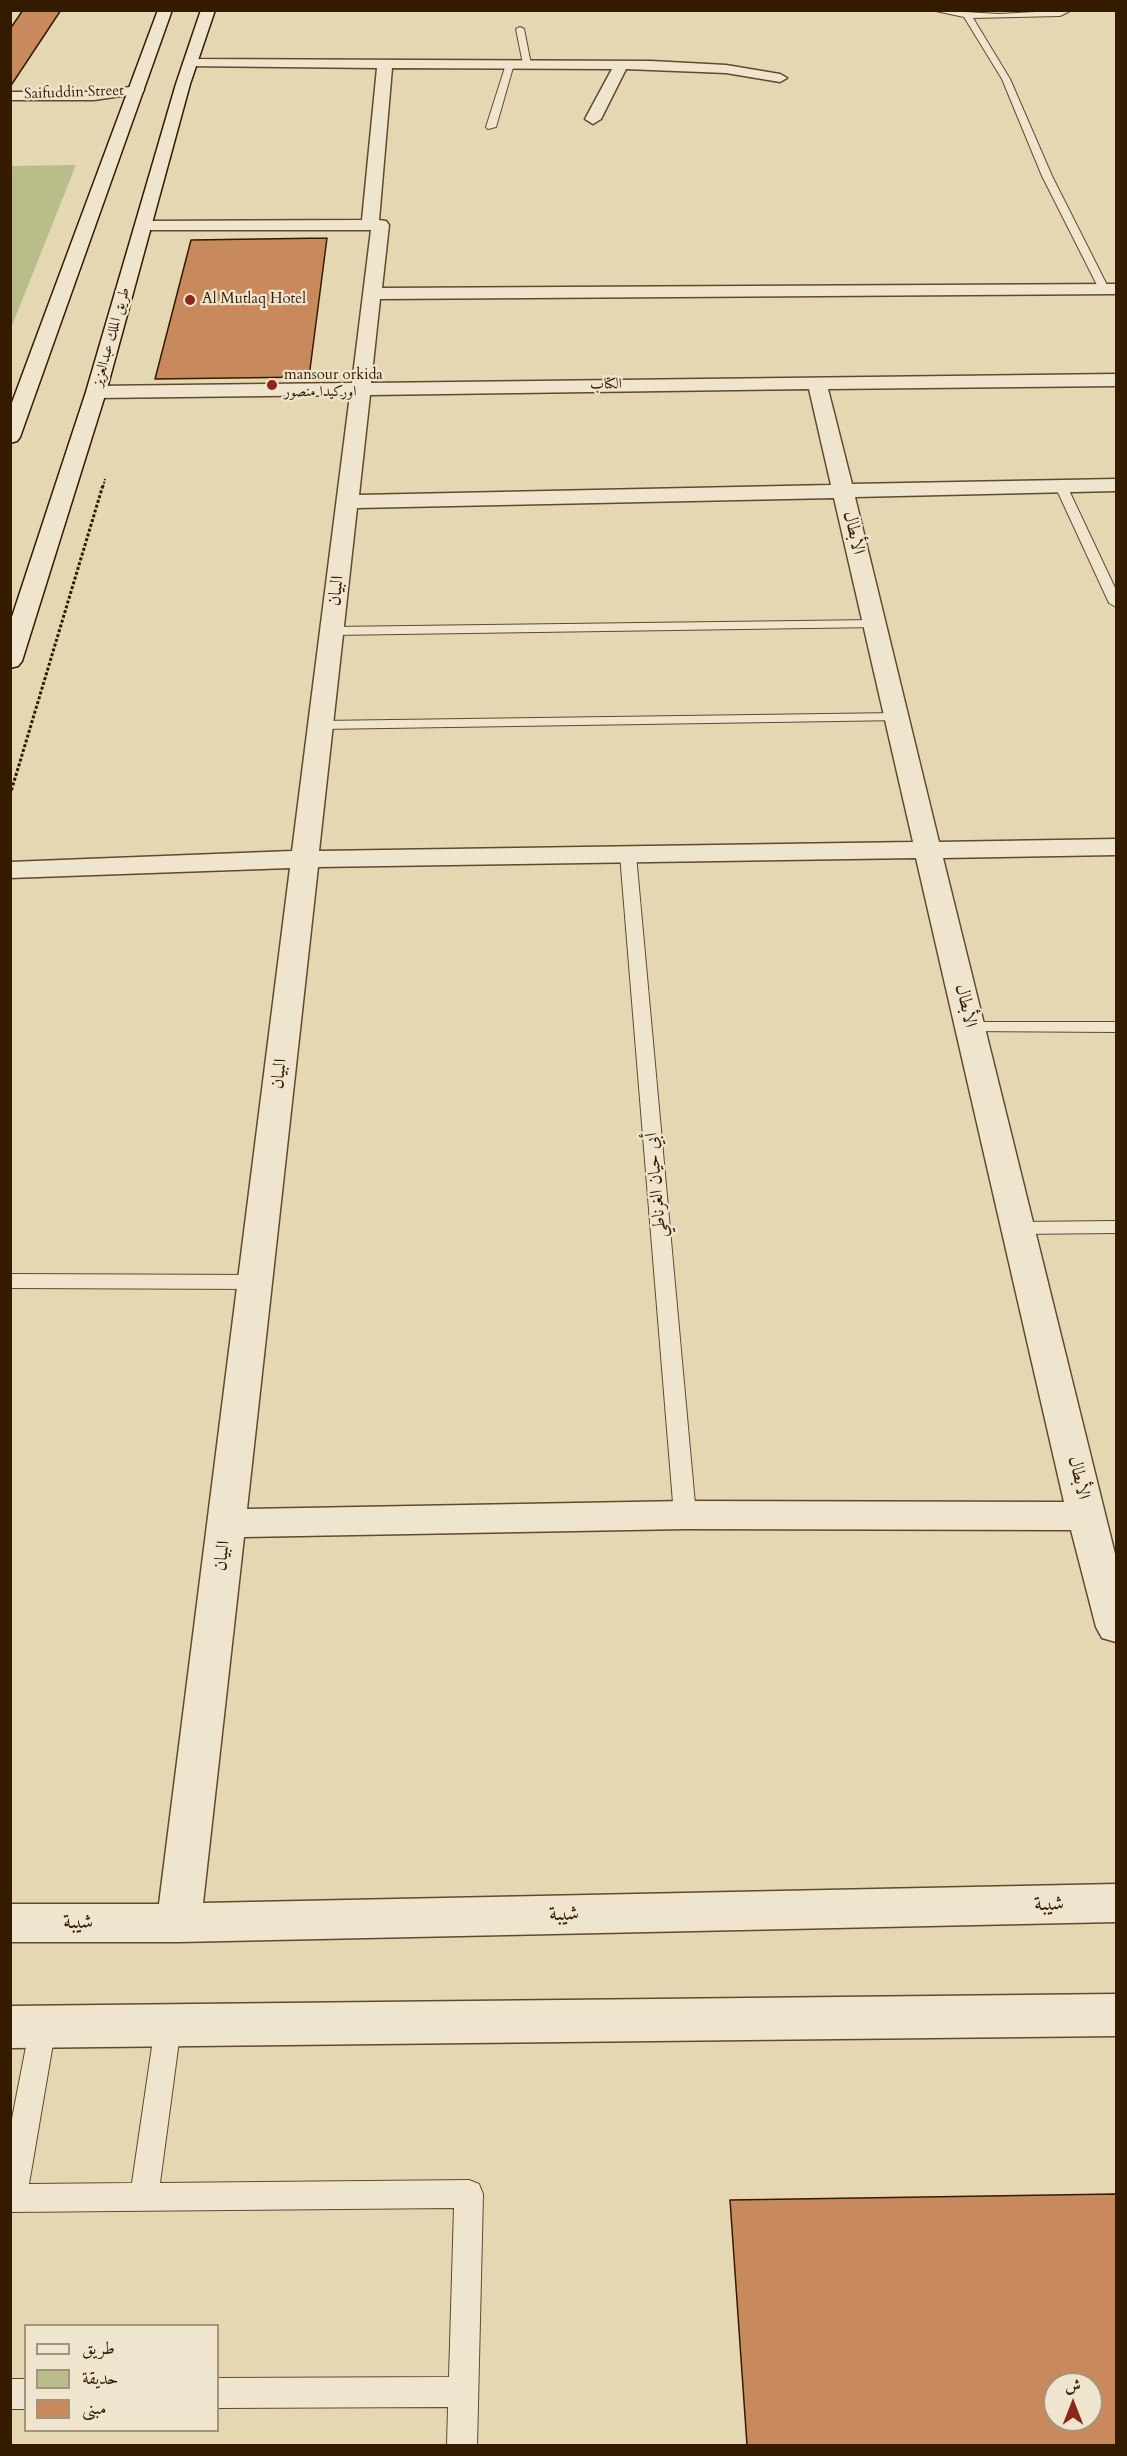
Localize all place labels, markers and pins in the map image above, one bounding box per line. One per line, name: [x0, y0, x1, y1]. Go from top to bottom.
place label: Al Mutlaq Hotel: [202, 291, 306, 309]
marker: Al Mutlaq Hotel: [183, 293, 197, 307]
place label: mansour orkida اوركيدا منصور: [284, 367, 383, 402]
marker: mansour orkida اوركيدا منصور: [265, 378, 279, 392]

